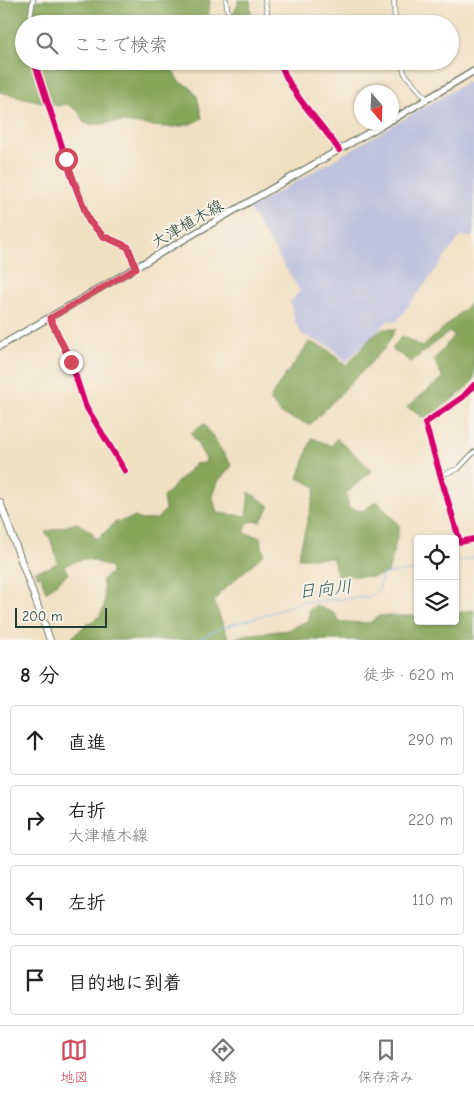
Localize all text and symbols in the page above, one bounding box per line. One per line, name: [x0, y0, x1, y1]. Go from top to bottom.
search box: [15, 15, 459, 70]
icon: search: [33, 29, 61, 57]
text: ここで検索: [73, 34, 168, 56]
north arrow: [354, 85, 399, 130]
route start: [55, 148, 78, 171]
street label: 大津植木線: [148, 196, 227, 252]
route end: [60, 351, 83, 374]
map controls: [414, 535, 459, 625]
button: locate: [414, 535, 459, 580]
water label: 日向川: [297, 576, 353, 603]
button: layers: [414, 580, 459, 625]
scale bar: [15, 605, 108, 628]
text: 200 m: [22, 608, 63, 625]
text: 8 分: [20, 663, 59, 687]
text: 徒歩 · 620 m: [363, 666, 454, 684]
icon: ahead: [21, 726, 49, 754]
text: 290 m: [408, 731, 453, 749]
text: 直進: [68, 732, 106, 754]
text: 右折: [68, 800, 106, 822]
icon: right: [21, 806, 49, 834]
text: 220 m: [408, 811, 453, 829]
text: 大津植木線: [68, 827, 148, 845]
icon: left: [21, 886, 49, 914]
text: 110 m: [412, 891, 453, 909]
text: 左折: [68, 892, 106, 914]
icon: arrive: [21, 966, 49, 994]
text: 目的地に到着: [68, 972, 182, 994]
tab: 地図: [60, 1036, 88, 1086]
tab: 経路: [209, 1036, 237, 1086]
tab: 保存済み: [358, 1036, 414, 1086]

